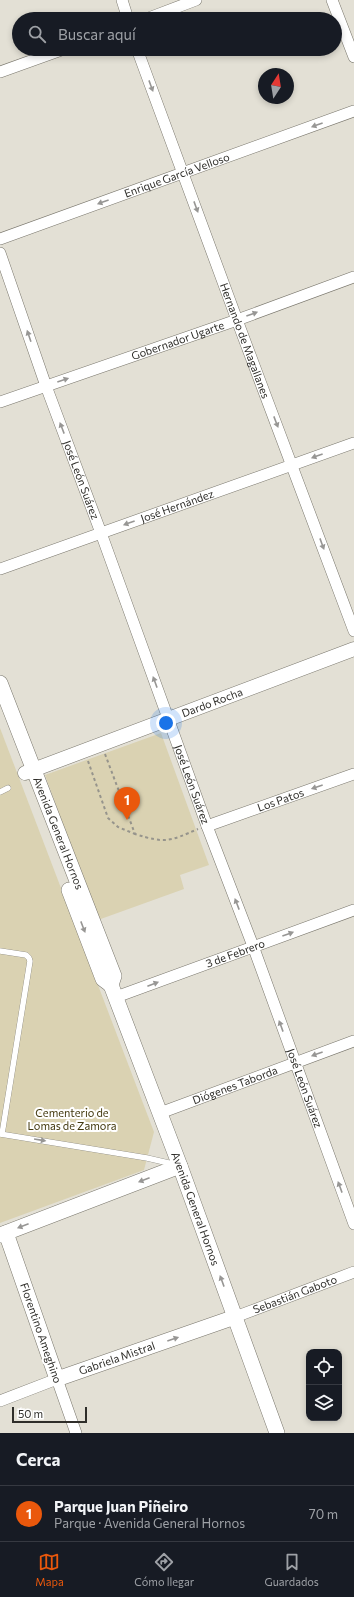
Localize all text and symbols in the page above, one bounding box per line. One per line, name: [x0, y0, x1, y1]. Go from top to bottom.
search box: [12, 12, 342, 56]
icon: search: [26, 23, 48, 45]
text: Buscar aquí: [58, 25, 136, 43]
north arrow: [258, 68, 294, 104]
one-way arrow: [148, 80, 154, 92]
one-way arrow: [311, 122, 323, 128]
street label: Enrique García Velloso: [122, 149, 231, 200]
one-way arrow: [96, 199, 108, 205]
one-way arrow: [193, 202, 199, 214]
street label: Hernando de Magallanes: [218, 281, 273, 400]
one-way arrow: [247, 311, 259, 317]
street label: Gobernador Ugarte: [129, 318, 226, 362]
one-way arrow: [26, 329, 32, 341]
one-way arrow: [58, 377, 70, 383]
one-way arrow: [273, 416, 279, 428]
one-way arrow: [59, 422, 65, 434]
street label: José León Suárez: [60, 438, 103, 522]
one-way arrow: [311, 453, 323, 459]
street label: José Hernández: [138, 486, 216, 525]
one-way arrow: [122, 520, 134, 526]
one-way arrow: [319, 538, 325, 550]
one-way arrow: [152, 675, 158, 687]
street label: Dardo Rocha: [180, 685, 244, 719]
your location: [156, 713, 176, 733]
street label: José León Suárez: [171, 743, 213, 826]
street label: Avenida General Hornos: [31, 775, 87, 891]
one-way arrow: [311, 784, 323, 790]
street label: Los Patos: [255, 785, 305, 814]
pin: 1: [114, 787, 140, 820]
one-way arrow: [233, 897, 239, 909]
one-way arrow: [81, 922, 87, 934]
one-way arrow: [282, 930, 294, 936]
street label: 3 de Febrero: [204, 936, 267, 970]
one-way arrow: [147, 980, 159, 986]
one-way arrow: [278, 1020, 284, 1032]
street label: José León Suárez: [284, 1046, 326, 1130]
one-way arrow: [311, 1052, 323, 1058]
street label: Diógenes Taborda: [190, 1063, 279, 1106]
park label: Cementerio de Lomas de Zamora: [28, 1106, 116, 1132]
one-way arrow: [34, 1138, 46, 1144]
street label: Avenida General Hornos: [169, 1150, 223, 1267]
one-way arrow: [138, 1178, 150, 1184]
one-way arrow: [337, 1181, 343, 1193]
one-way arrow: [16, 1224, 28, 1230]
street label: Sebastián Gaboto: [251, 1272, 339, 1316]
one-way arrow: [219, 1274, 225, 1286]
street label: Florentino Ameghino: [18, 1281, 65, 1385]
one-way arrow: [168, 1336, 180, 1342]
street label: Gabriela Mistral: [77, 1338, 156, 1377]
map controls: [306, 1349, 342, 1421]
button: locate: [306, 1349, 342, 1385]
button: layers: [306, 1385, 342, 1421]
scale bar: [12, 1405, 87, 1424]
text: 50 m: [18, 1407, 43, 1420]
text: Cerca: [16, 1449, 61, 1470]
text: Parque Juan Piñeiro: [54, 1497, 188, 1515]
text: 1: [26, 1506, 32, 1522]
text: 70 m: [309, 1506, 338, 1522]
text: Parque · Avenida General Hornos: [54, 1515, 245, 1531]
tab: Mapa: [35, 1551, 64, 1588]
tab: Cómo llegar: [134, 1551, 194, 1588]
tab: Guardados: [265, 1551, 319, 1588]

